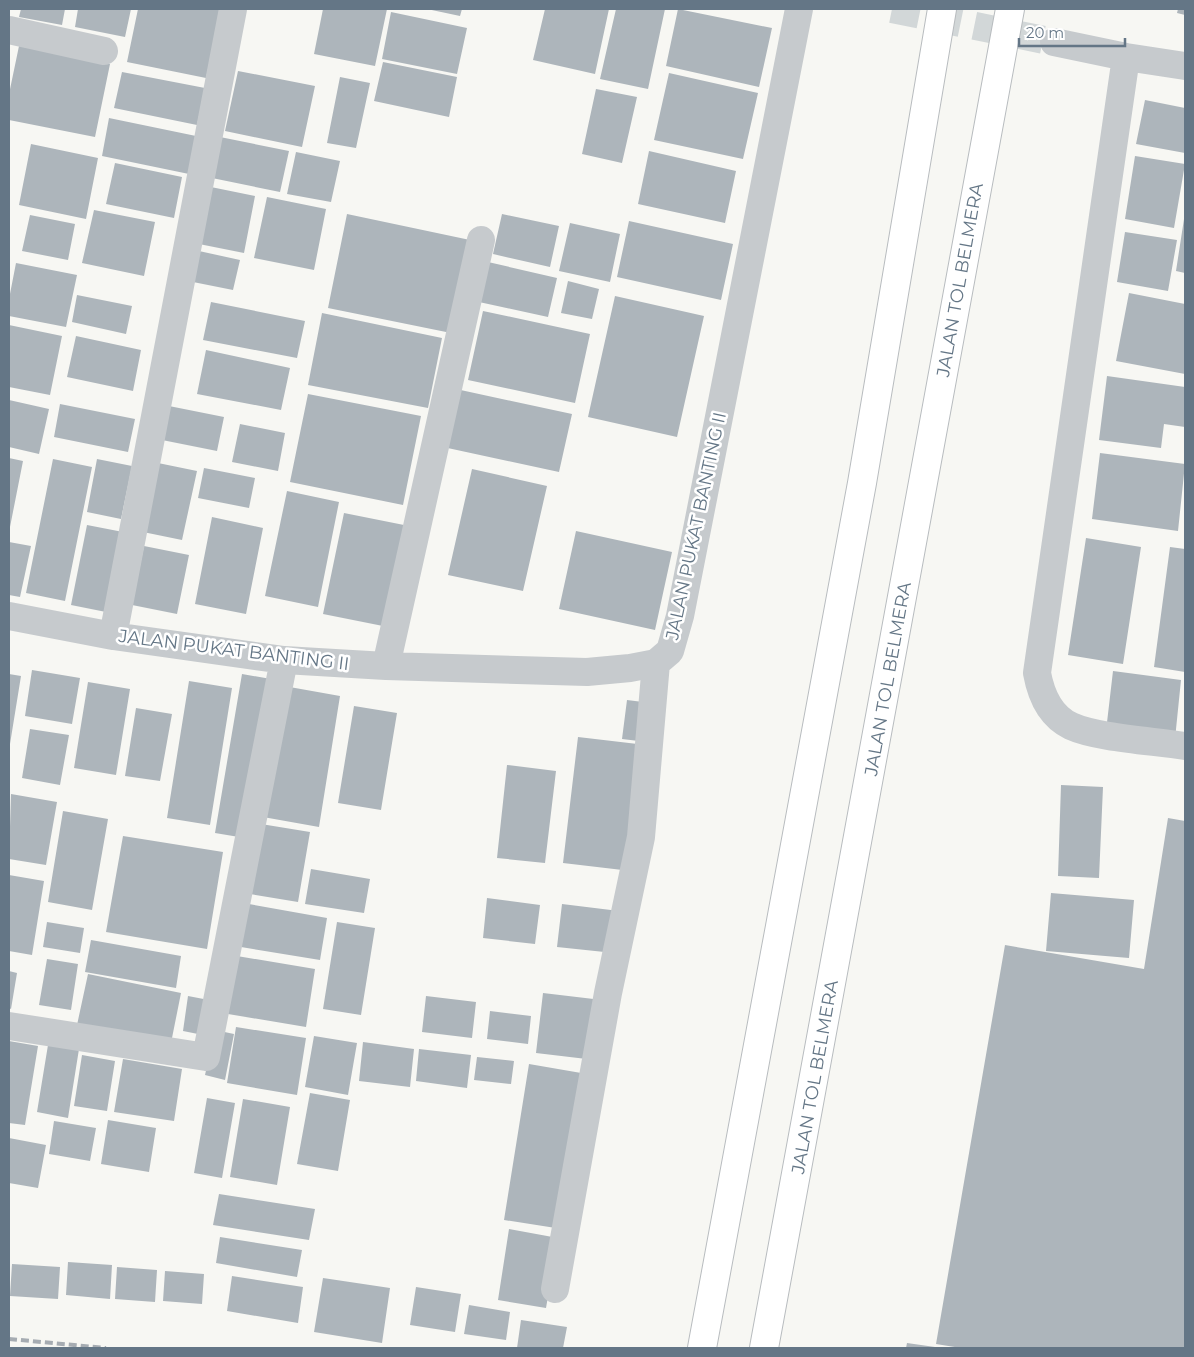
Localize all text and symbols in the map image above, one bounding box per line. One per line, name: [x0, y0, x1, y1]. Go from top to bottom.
scale bar: [1019, 15, 1125, 47]
text: 20 m: [1026, 23, 1064, 42]
street label: JALAN TOL BELMERA: [932, 181, 988, 380]
street label: JALAN PUKAT BANTING II: [661, 410, 731, 643]
street label: JALAN TOL BELMERA: [860, 580, 916, 779]
street label: JALAN PUKAT BANTING II: [116, 625, 351, 675]
street label: JALAN TOL BELMERA: [787, 978, 843, 1177]

